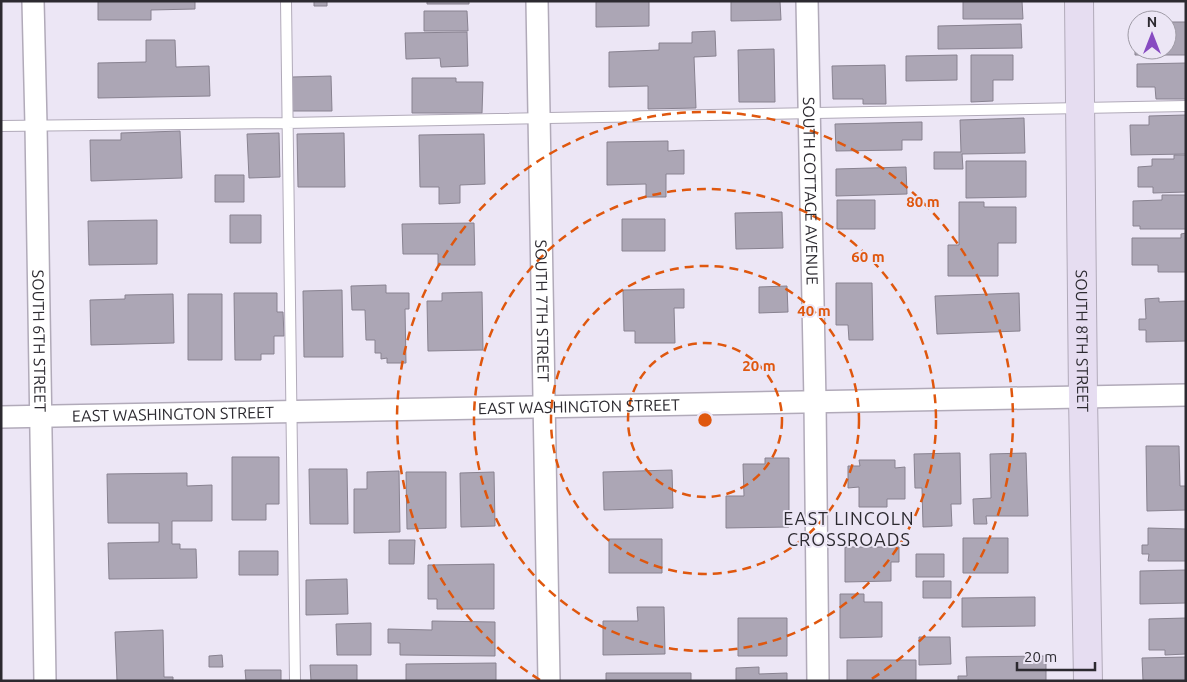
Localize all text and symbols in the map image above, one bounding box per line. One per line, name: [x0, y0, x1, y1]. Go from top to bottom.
north arrow: [1127, 10, 1177, 60]
text: N: [1147, 14, 1157, 30]
street label: SOUTH COTTAGE AVENUE: [800, 97, 822, 285]
text: 80 m: [906, 193, 940, 210]
street label: SOUTH 7TH STREET: [532, 240, 553, 382]
text: 60 m: [851, 248, 885, 265]
street label: SOUTH 6TH STREET: [29, 270, 50, 412]
street label: SOUTH 8TH STREET: [1073, 270, 1092, 412]
text: 40 m: [797, 302, 831, 319]
text: 20 m: [742, 357, 776, 374]
street label: EAST WASHINGTON STREET: [478, 395, 680, 417]
street label: EAST WASHINGTON STREET: [72, 403, 274, 425]
centre of rings: [696, 411, 714, 429]
district label: EAST LINCOLN CROSSROADS: [783, 508, 915, 549]
scale bar: [1017, 640, 1094, 672]
text: 20 m: [1024, 648, 1057, 665]

